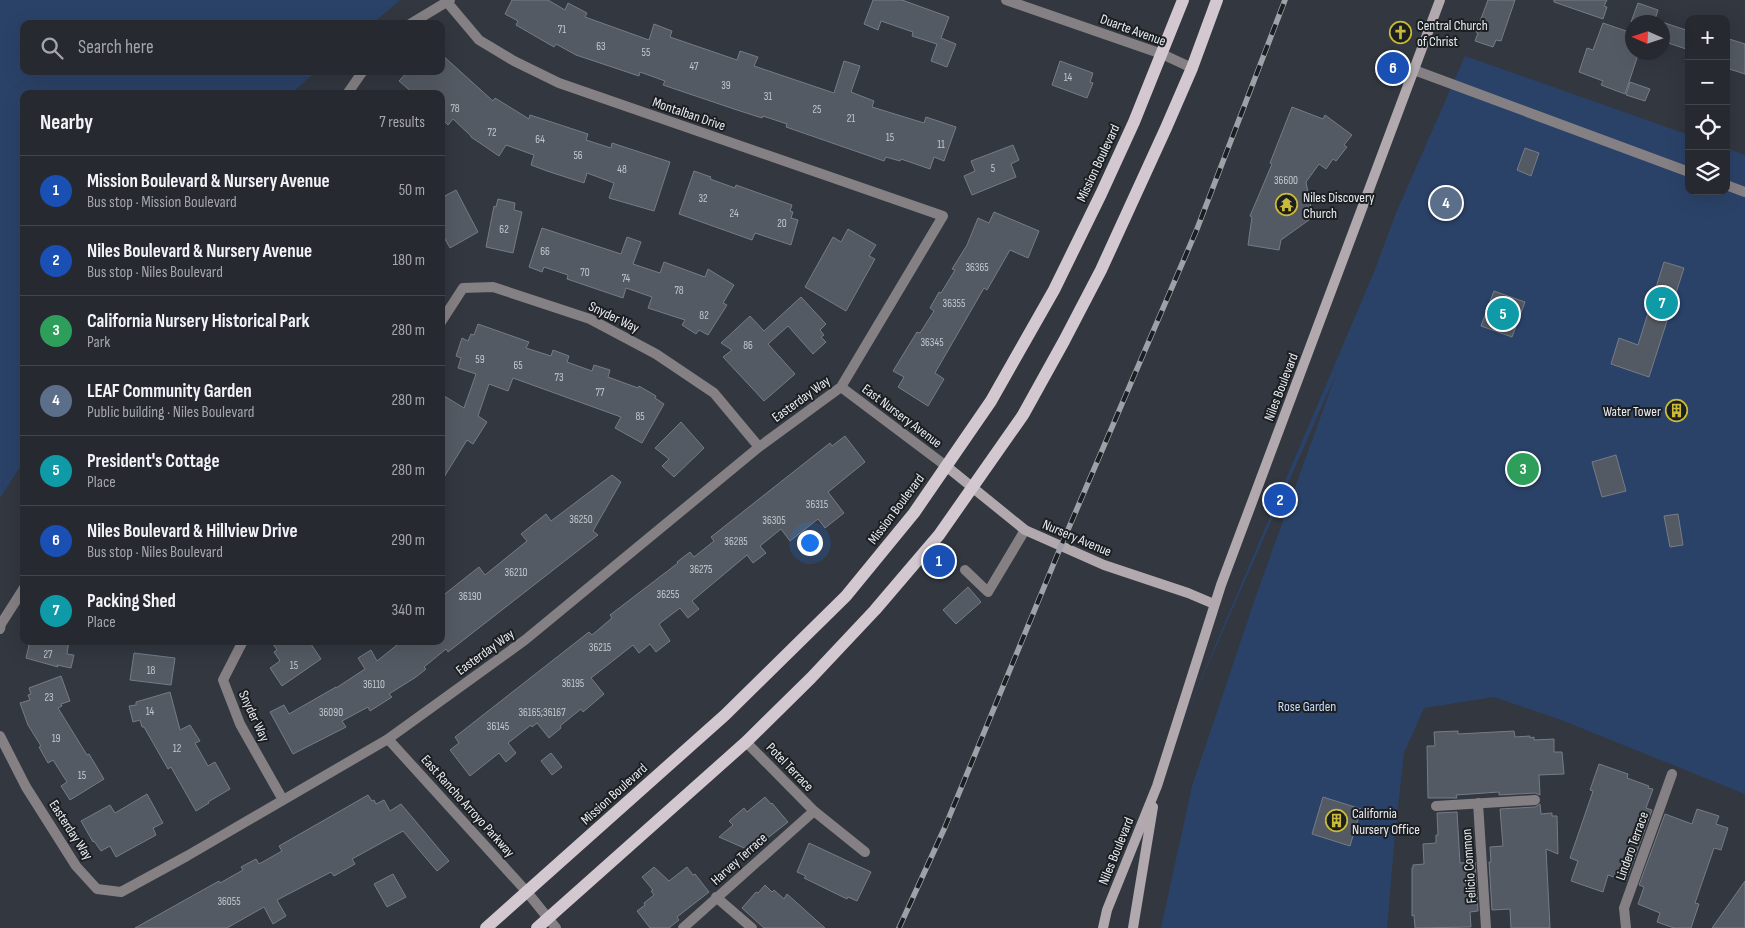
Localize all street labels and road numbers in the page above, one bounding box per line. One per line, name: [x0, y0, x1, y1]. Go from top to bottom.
street label: Duarte Avenue: [1098, 10, 1168, 50]
street label: Montalban Drive: [650, 94, 728, 134]
street label: Mission Boulevard: [1073, 121, 1123, 205]
street label: Snyder Way: [586, 297, 643, 337]
street label: Niles Boulevard: [1260, 350, 1302, 423]
street label: Easterday Way: [769, 372, 834, 426]
street label: East Nursery Avenue: [859, 380, 945, 452]
street label: Mission Boulevard: [864, 470, 928, 548]
street label: Nursery Avenue: [1040, 516, 1114, 560]
street label: Easterday Way: [453, 625, 518, 679]
street label: Snyder Way: [235, 688, 273, 745]
street label: Potel Terrace: [763, 739, 817, 795]
street label: East Rancho Arroyo Parkway: [418, 751, 519, 861]
street label: Mission Boulevard: [577, 760, 651, 828]
street label: Easterday Way: [45, 797, 97, 864]
street label: Lindero Terrace: [1612, 809, 1652, 883]
street label: Niles Boulevard: [1095, 815, 1137, 887]
street label: Felicio Common: [1458, 828, 1480, 904]
street label: Harvey Terrace: [707, 829, 771, 889]

